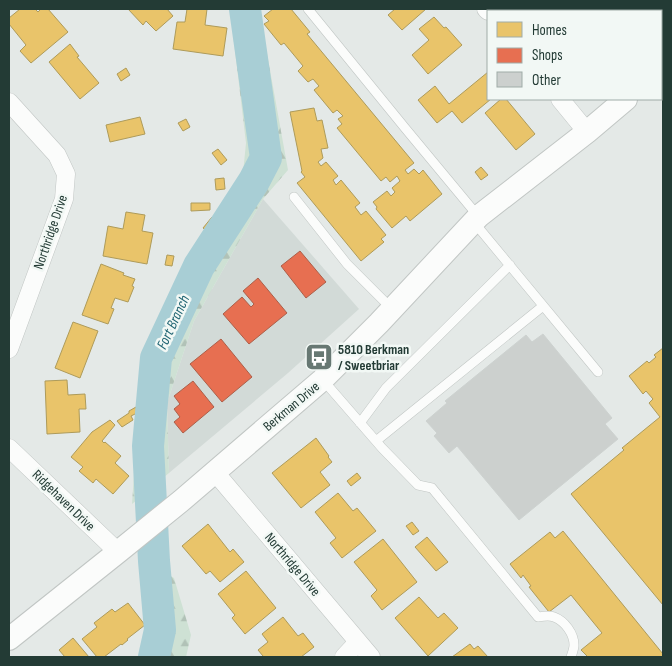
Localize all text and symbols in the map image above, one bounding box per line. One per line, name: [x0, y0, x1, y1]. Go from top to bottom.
legend: [487, 10, 662, 100]
text: Homes: [532, 21, 567, 40]
text: Shops: [532, 46, 563, 65]
text: Other: [532, 71, 561, 90]
street label: Northridge Drive: [30, 193, 71, 272]
water label: Fort Branch: [153, 292, 194, 352]
place label: 5810 Berkman / Sweetbriar: [338, 341, 409, 374]
bus stop icon: 5810 Berkman / Sweetbriar: [304, 342, 334, 372]
street label: Berkman Drive: [260, 378, 323, 435]
street label: Ridgehaven Drive: [29, 466, 99, 535]
street label: Northridge Drive: [261, 529, 324, 600]

